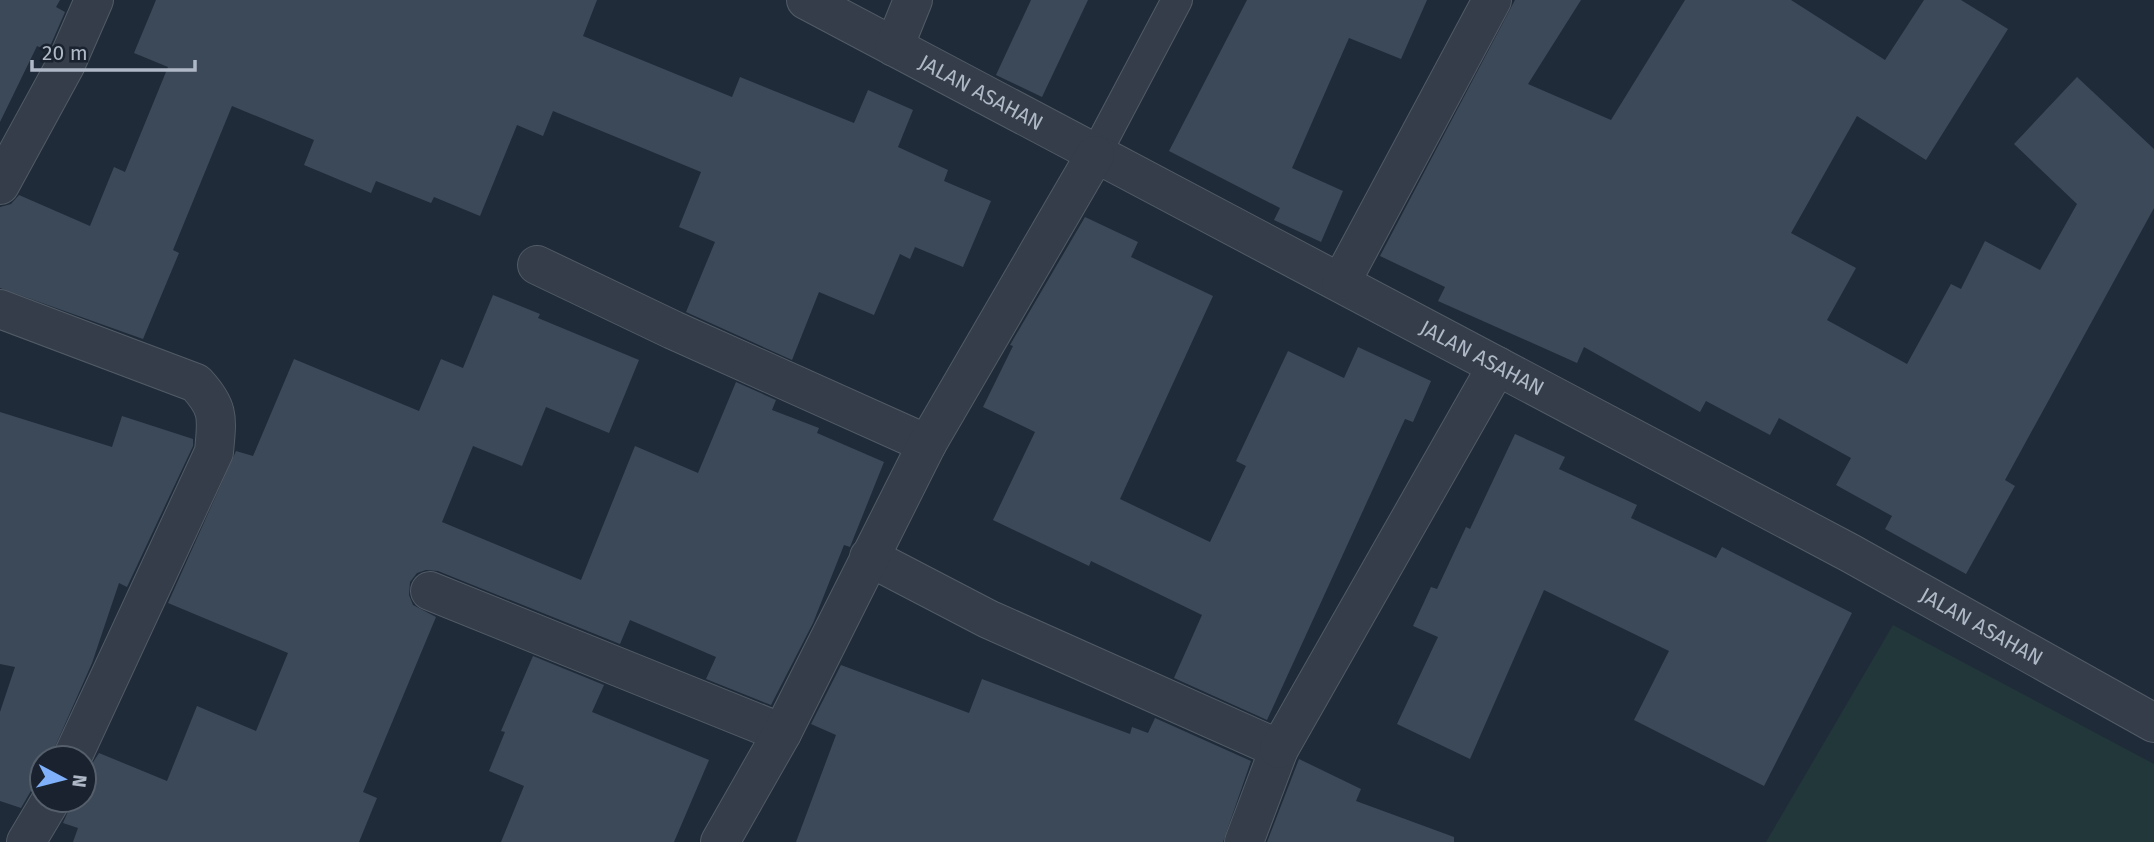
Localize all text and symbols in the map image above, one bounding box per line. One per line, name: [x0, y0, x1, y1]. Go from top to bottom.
scale bar: [32, 28, 194, 72]
text: 20 m: [42, 40, 88, 66]
street label: JALAN ASAHAN: [914, 49, 1048, 136]
street label: JALAN ASAHAN: [1415, 315, 1549, 402]
street label: JALAN ASAHAN: [1915, 582, 2048, 671]
north arrow: [28, 744, 98, 814]
text: N: [67, 773, 92, 789]

